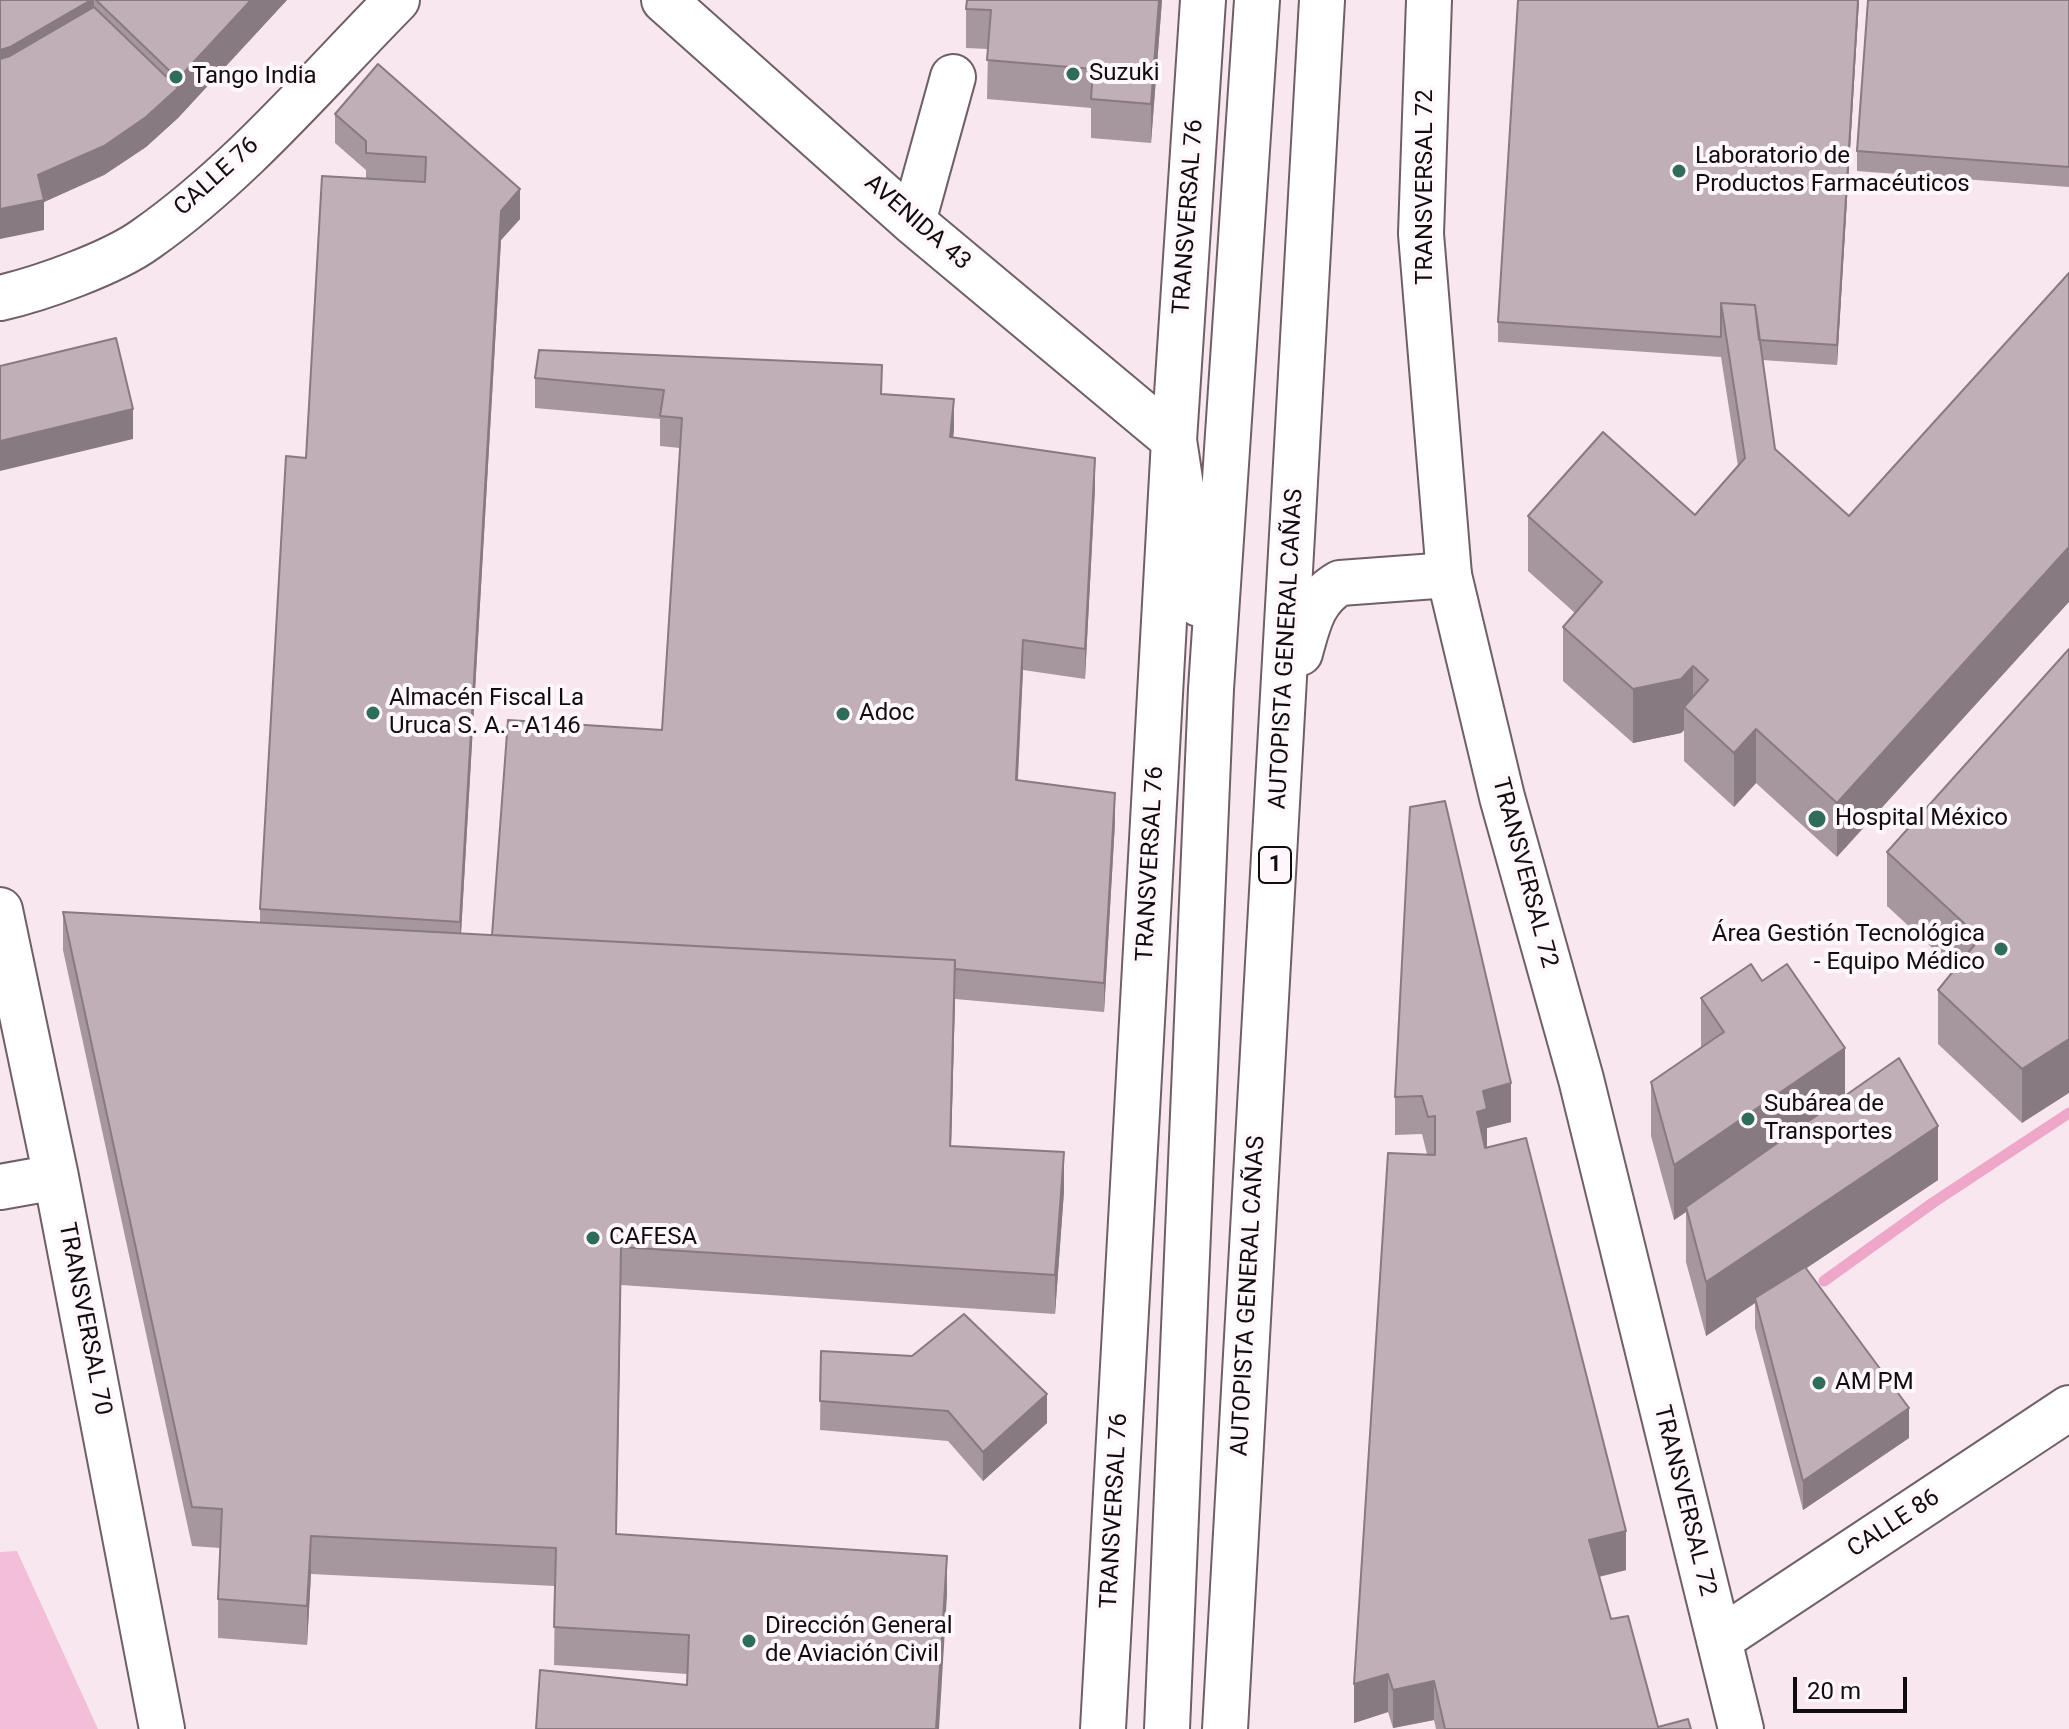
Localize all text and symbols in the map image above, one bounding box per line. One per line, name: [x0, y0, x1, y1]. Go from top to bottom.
place label: Suzuki: [1089, 60, 1160, 88]
place label: Tango India: [192, 63, 317, 91]
marker: Suzuki: [1064, 65, 1082, 83]
marker: Tango India: [167, 68, 185, 86]
street label: TRANSVERSAL 72: [1412, 89, 1440, 285]
street label: TRANSVERSAL 76: [1168, 118, 1210, 316]
street label: CALLE 76: [169, 132, 265, 222]
place label: Laboratorio de Productos Farmacéuticos: [1695, 143, 1970, 199]
marker: Laboratorio de Productos Farmacéuticos: [1670, 162, 1688, 180]
street label: AVENIDA 43: [858, 169, 976, 277]
street label: AUTOPISTA GENERAL CAÑAS: [1264, 488, 1310, 810]
place label: Almacén Fiscal La Uruca S. A. - A146: [389, 685, 584, 741]
place label: Adoc: [859, 700, 914, 728]
marker: Almacén Fiscal La Uruca S. A. - A146: [364, 704, 382, 722]
marker: Adoc: [834, 705, 852, 723]
street label: TRANSVERSAL 76: [1132, 766, 1170, 962]
street label: TRANSVERSAL 72: [1485, 775, 1563, 971]
place label: Hospital México: [1835, 805, 2008, 833]
marker: Hospital México: [1806, 808, 1828, 830]
road number: 1: [1259, 847, 1291, 883]
place label: Área Gestión Tecnológica - Equipo Médico: [1712, 921, 1985, 977]
marker: Área Gestión Tecnológica - Equipo Médico: [1992, 940, 2010, 958]
place label: Subárea de Transportes: [1764, 1091, 1893, 1147]
marker: Subárea de Transportes: [1739, 1110, 1757, 1128]
street label: AUTOPISTA GENERAL CAÑAS: [1226, 1135, 1272, 1457]
street label: TRANSVERSAL 70: [51, 1220, 117, 1418]
place label: CAFESA: [609, 1224, 697, 1252]
marker: CAFESA: [584, 1229, 602, 1247]
place label: AM PM: [1835, 1369, 1914, 1397]
marker: AM PM: [1810, 1374, 1828, 1392]
street label: TRANSVERSAL 72: [1646, 1403, 1722, 1599]
street label: TRANSVERSAL 76: [1096, 1413, 1134, 1609]
street label: CALLE 86: [1843, 1484, 1945, 1564]
place label: Dirección General de Aviación Civil: [765, 1613, 953, 1669]
marker: Dirección General de Aviación Civil: [740, 1632, 758, 1650]
scale bar: [1797, 1661, 1911, 1711]
text: 20 m: [1807, 1677, 1861, 1705]

